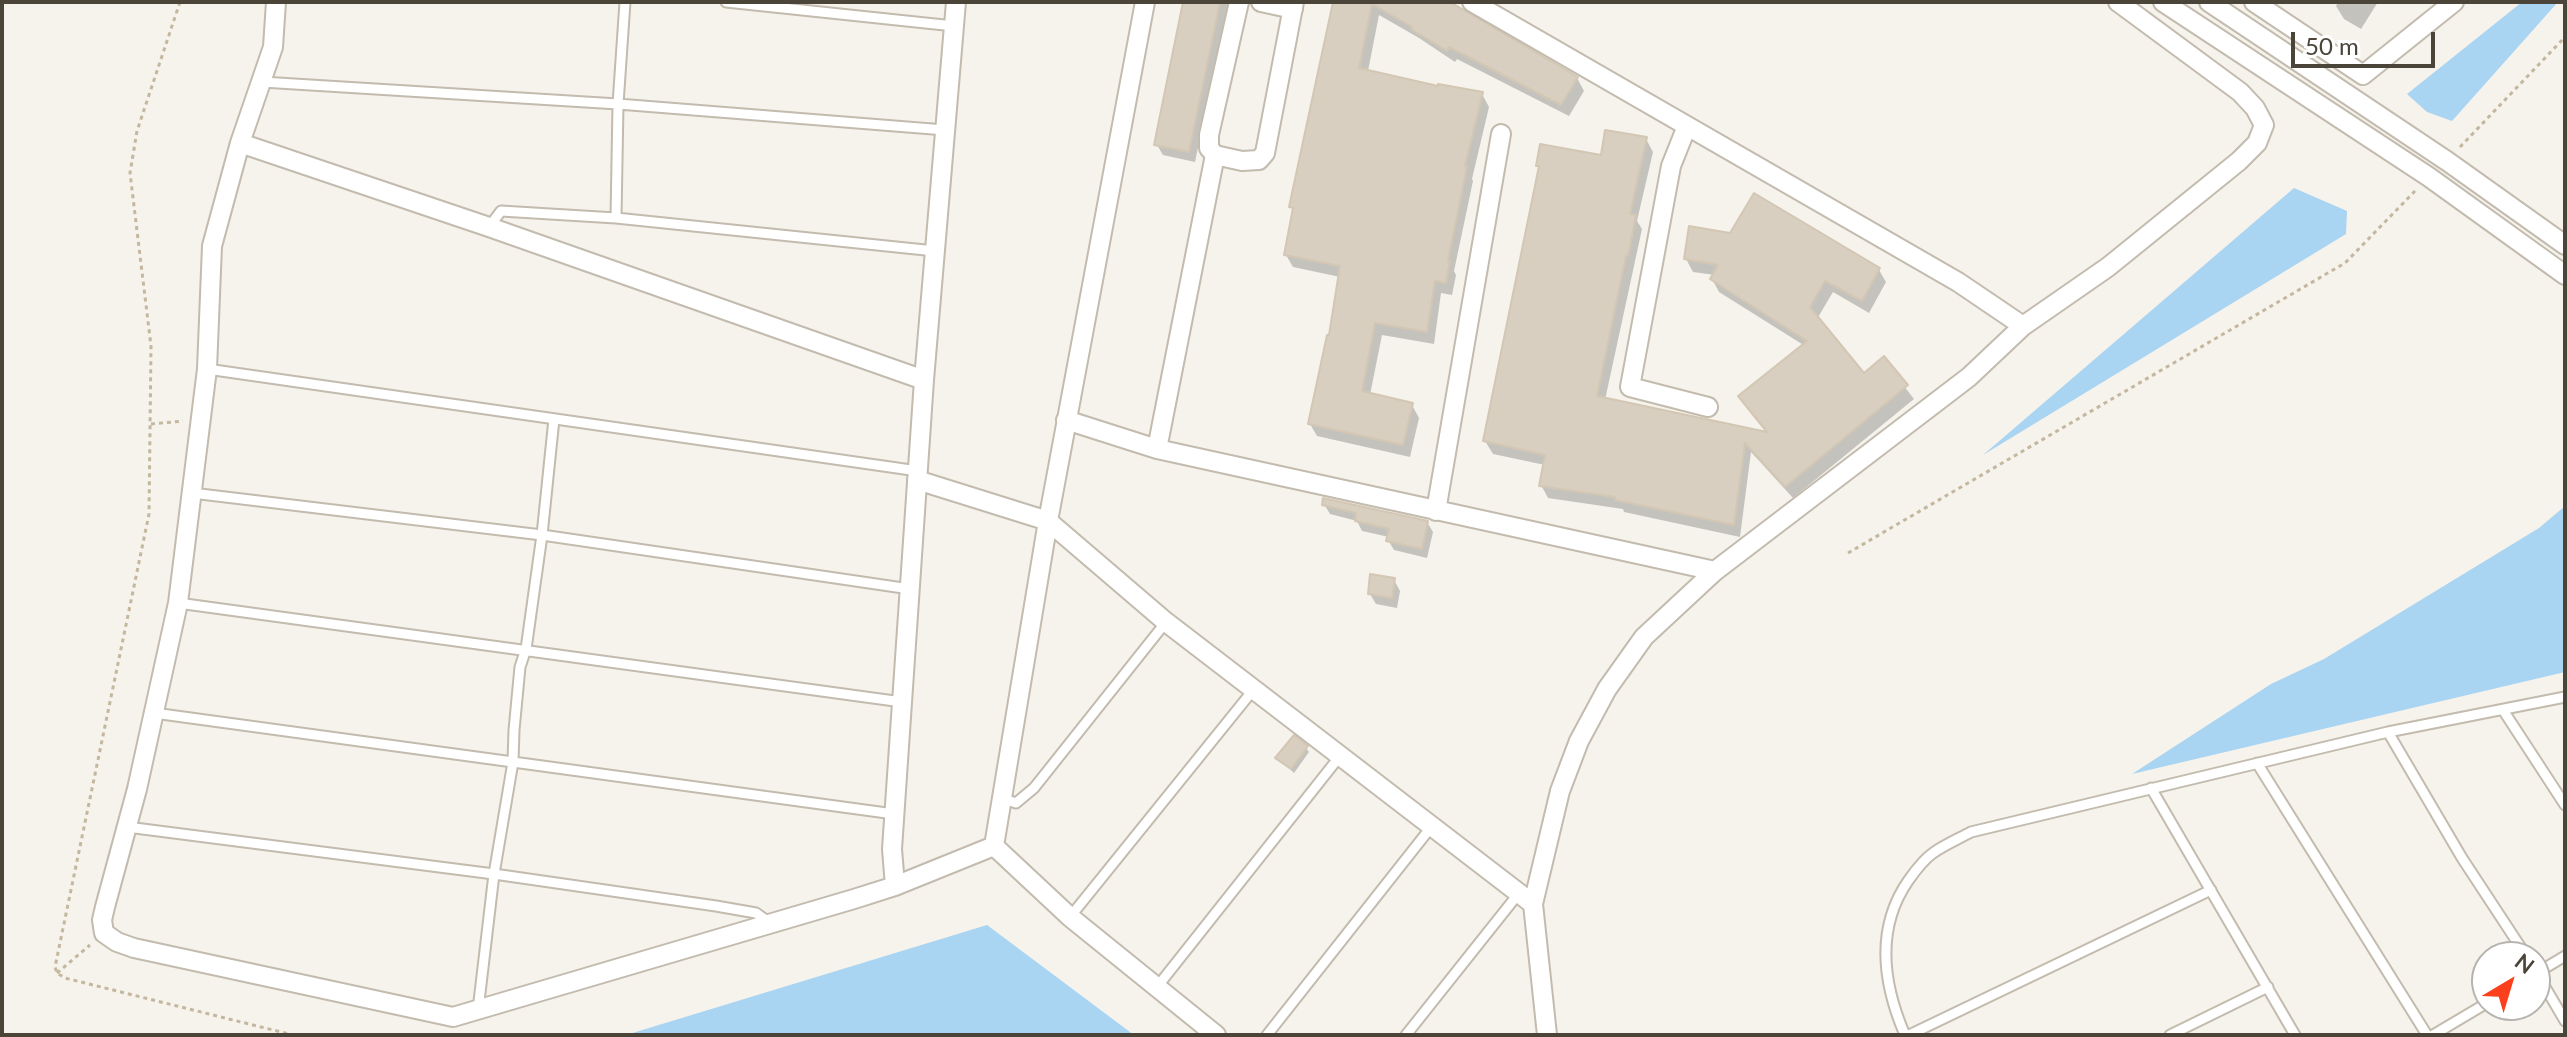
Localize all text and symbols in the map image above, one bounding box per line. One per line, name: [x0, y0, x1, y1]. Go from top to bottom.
scale bar: [2295, 16, 2439, 66]
text: 50 m: [2305, 31, 2359, 60]
north arrow: [2471, 941, 2551, 1021]
text: N: [2510, 947, 2540, 979]

